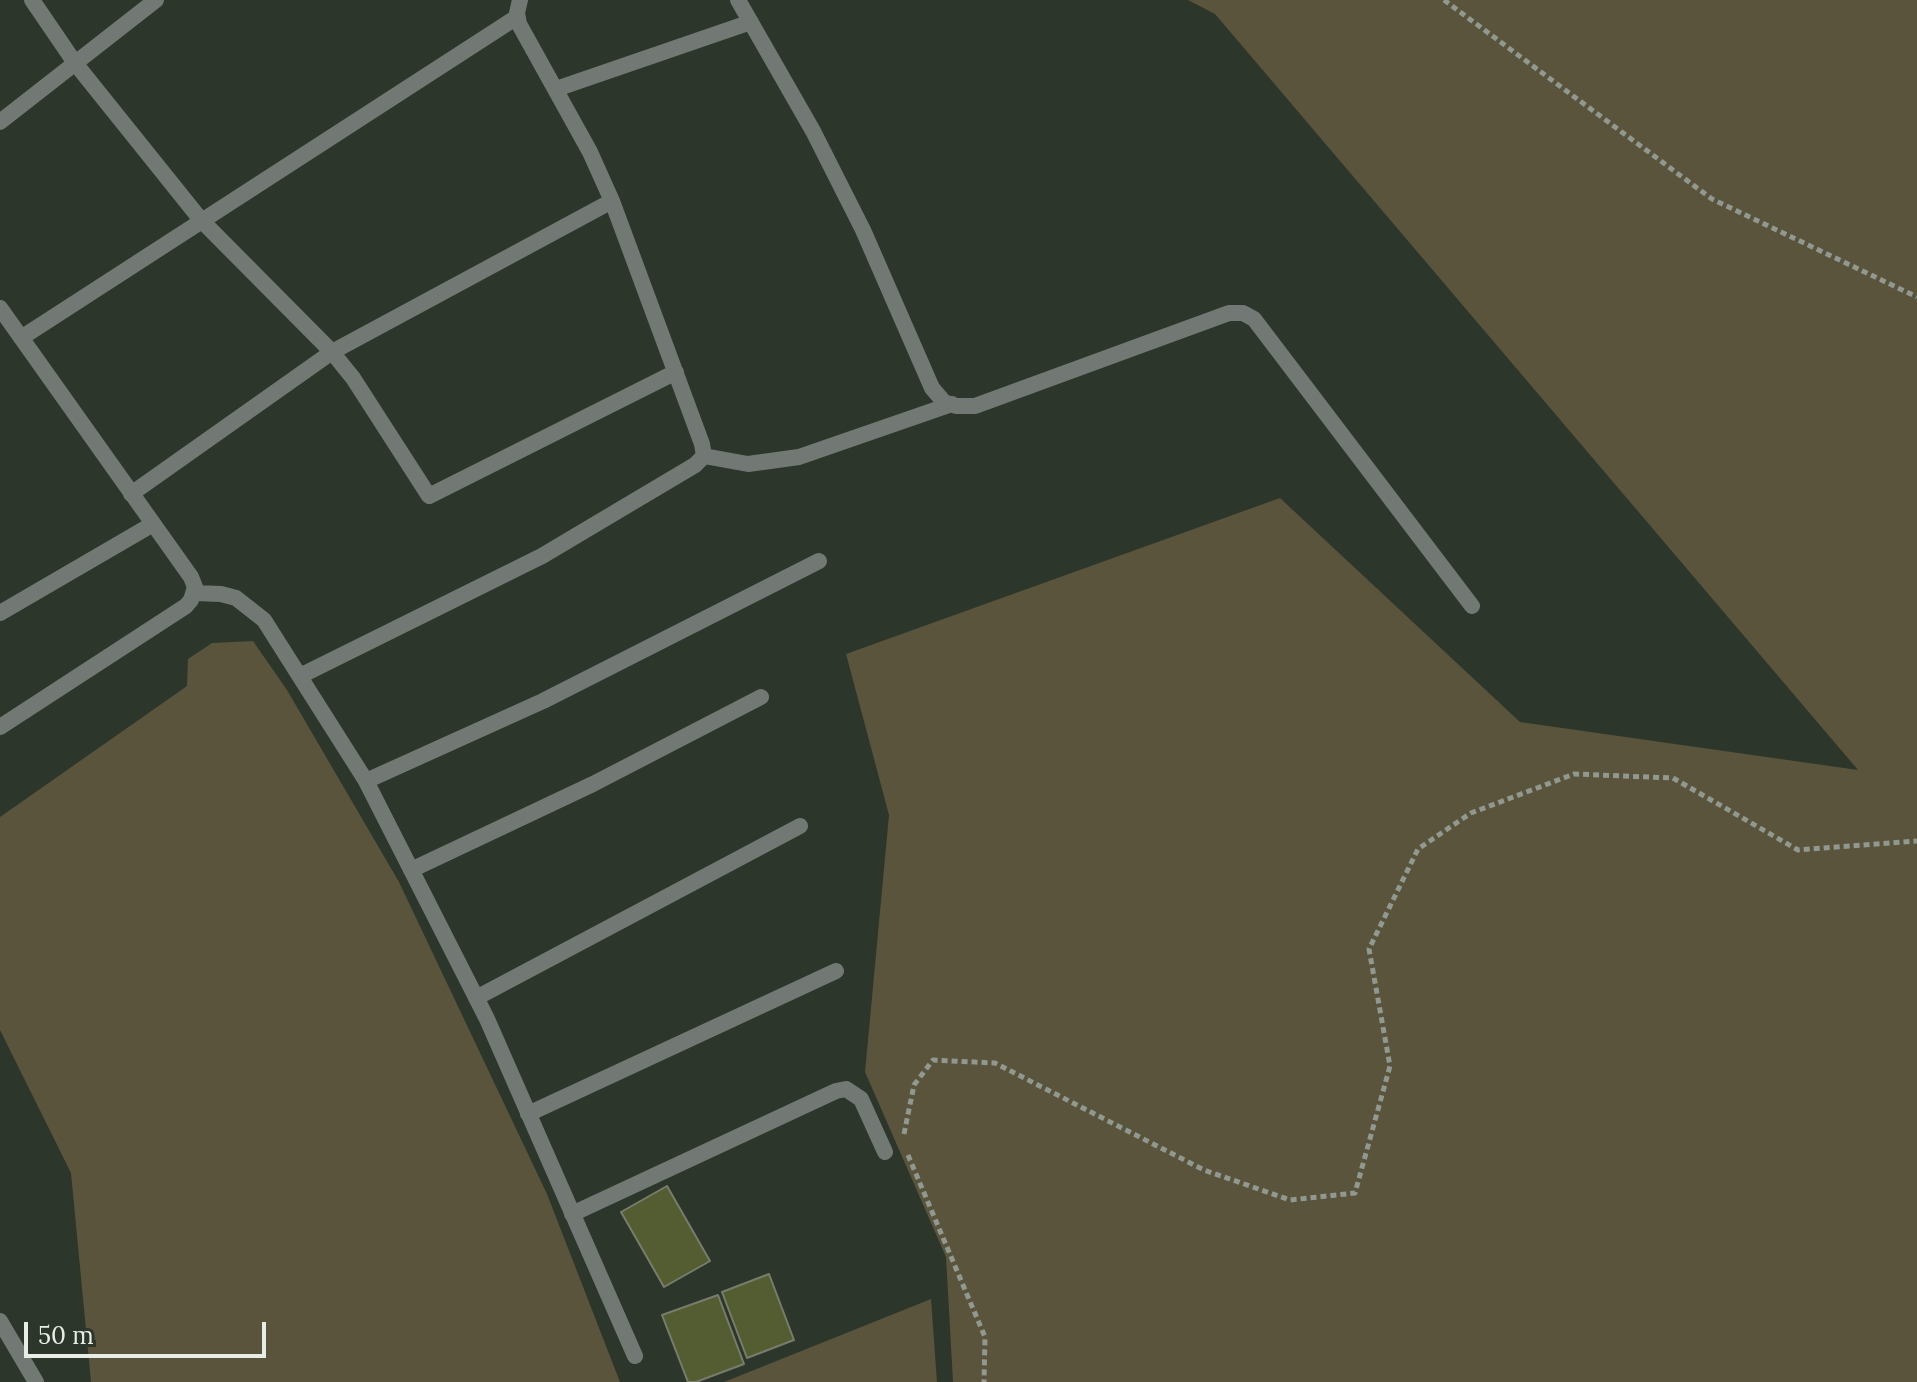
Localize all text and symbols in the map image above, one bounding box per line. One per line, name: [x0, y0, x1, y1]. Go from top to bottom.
scale bar: [28, 1306, 270, 1356]
text: 50 m: [38, 1320, 94, 1351]

